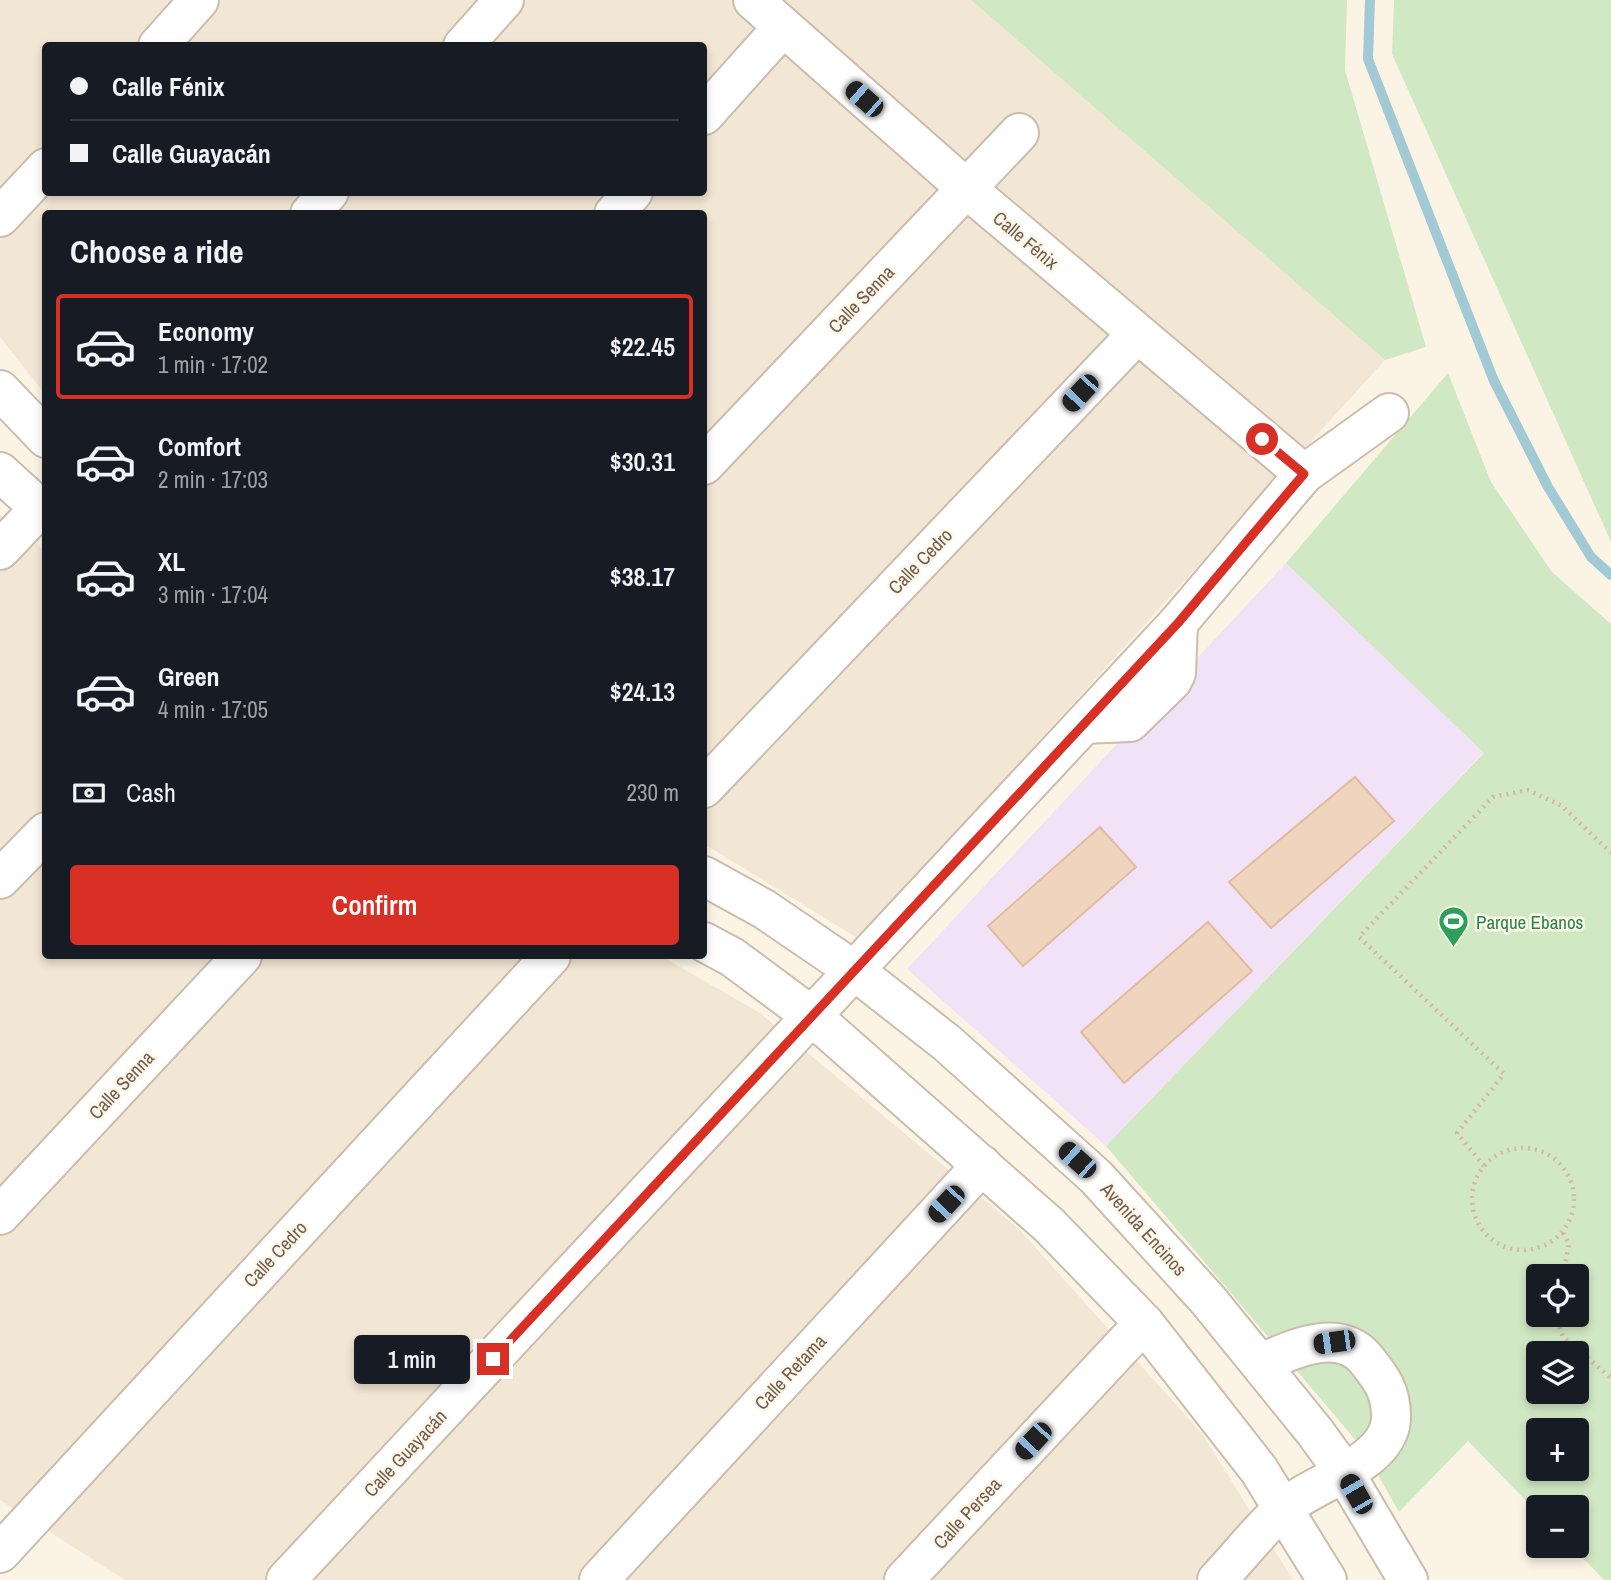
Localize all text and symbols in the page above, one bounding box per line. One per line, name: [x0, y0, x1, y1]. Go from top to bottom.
text: Calle Fénix: [112, 69, 225, 104]
car: [842, 77, 887, 121]
text: Calle Guayacán: [112, 136, 271, 171]
street label: Calle Fénix: [988, 205, 1064, 275]
text: Choose a ride: [70, 230, 244, 273]
street label: Calle Senna: [822, 259, 900, 339]
text: Economy: [158, 314, 254, 349]
icon: car: [74, 315, 137, 378]
text: $22.45: [610, 329, 675, 364]
text: 1 min · 17:02: [158, 349, 268, 380]
car: [1058, 370, 1103, 416]
route start: [1246, 423, 1278, 455]
text: Comfort: [158, 429, 241, 464]
icon: car: [74, 430, 137, 493]
text: $30.31: [610, 444, 675, 479]
text: 2 min · 17:03: [158, 464, 268, 495]
street label: Calle Cedro: [882, 522, 958, 600]
text: XL: [158, 544, 185, 579]
icon: car: [74, 545, 137, 608]
text: $38.17: [610, 559, 675, 594]
text: 3 min · 17:04: [158, 579, 268, 610]
text: Green: [158, 659, 220, 694]
icon: car: [74, 660, 137, 723]
text: $24.13: [610, 674, 675, 709]
text: 4 min · 17:05: [158, 694, 268, 725]
icon: cash: [70, 774, 108, 812]
text: Cash: [126, 775, 176, 810]
text: 230 m: [627, 777, 679, 808]
button: Confirm: [70, 865, 679, 945]
sports icon: Parque Ebanos: [1436, 905, 1470, 949]
place label: Parque Ebanos: [1476, 909, 1584, 935]
street label: Calle Senna: [83, 1045, 160, 1125]
car: [1055, 1138, 1100, 1182]
street label: Avenida Encinos: [1094, 1176, 1193, 1282]
car: [924, 1181, 969, 1227]
street label: Calle Cedro: [237, 1215, 313, 1293]
map controls: [1526, 1264, 1589, 1558]
button: locate: [1526, 1264, 1589, 1327]
street label: Calle Retama: [748, 1328, 832, 1415]
car: [1312, 1329, 1357, 1355]
callout: 1 min: [353, 1334, 468, 1384]
button: layers: [1526, 1341, 1589, 1404]
route end: [477, 1343, 509, 1375]
text: 1 min: [388, 1344, 436, 1375]
street label: Calle Guayacán: [358, 1404, 452, 1502]
car: [1011, 1418, 1056, 1464]
button: +: [1526, 1418, 1589, 1481]
street label: Calle Persea: [927, 1471, 1007, 1554]
car: [1337, 1471, 1376, 1517]
button: −: [1526, 1495, 1589, 1558]

